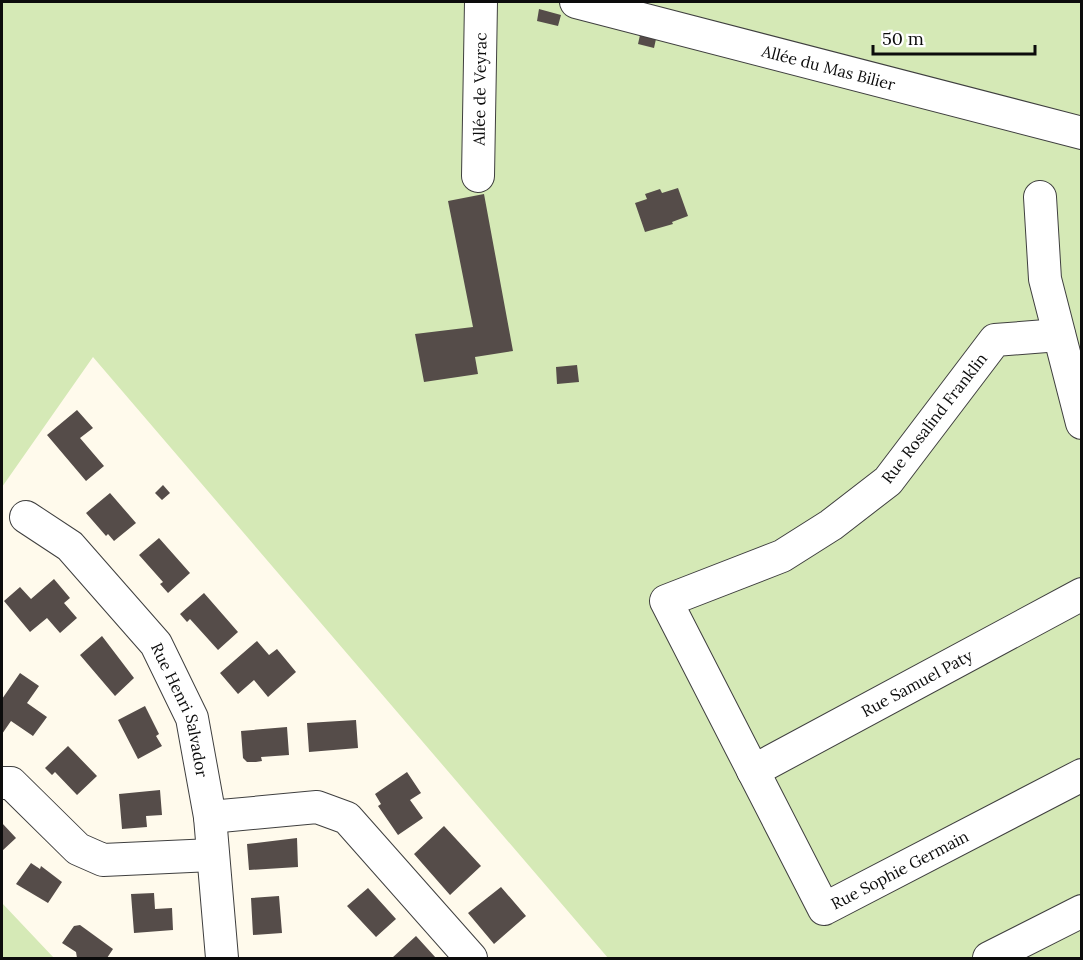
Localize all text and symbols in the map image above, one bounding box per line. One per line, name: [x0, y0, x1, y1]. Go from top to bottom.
scale bar: [873, 18, 1035, 56]
text: 50 m: [882, 27, 924, 50]
street label: Allée de Veyrac: [469, 32, 490, 147]
street label: Allée du Mas Bilier: [759, 40, 898, 94]
street label: Rue Rosalind Franklin: [877, 348, 991, 487]
street label: Rue Henri Salvador: [147, 639, 213, 779]
street label: Rue Samuel Paty: [858, 645, 976, 721]
street label: Rue Sophie Germain: [828, 826, 972, 914]

